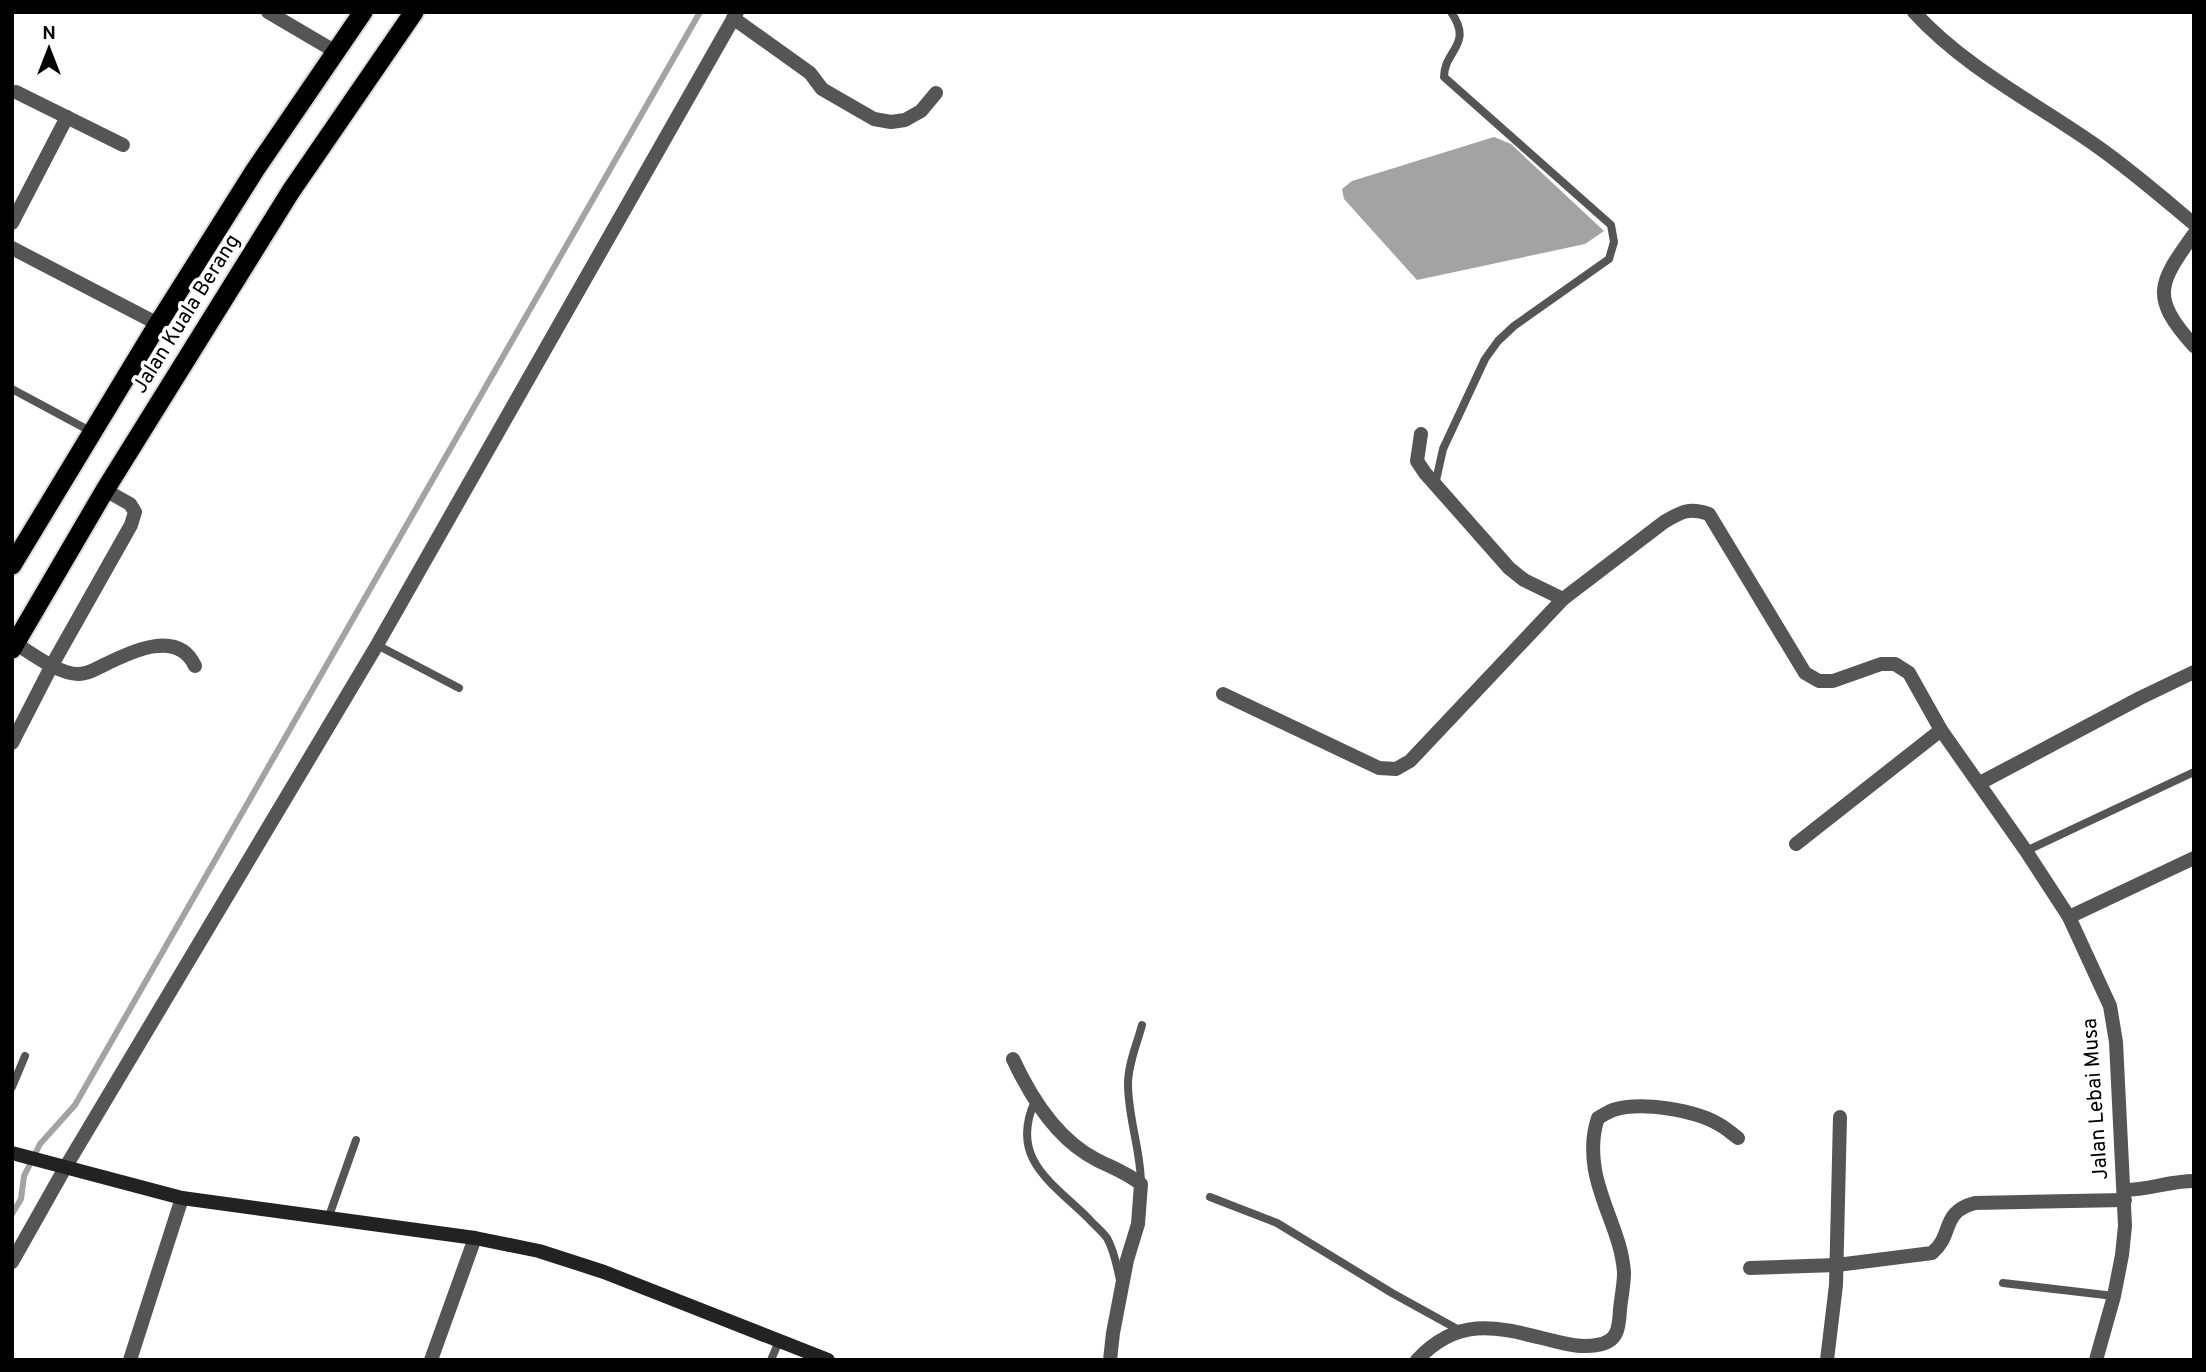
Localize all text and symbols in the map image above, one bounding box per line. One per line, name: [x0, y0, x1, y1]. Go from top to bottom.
north arrow: [14, 14, 84, 84]
text: N: [42, 22, 56, 46]
street label: Jalan Kuala Berang: [127, 229, 247, 399]
street label: Jalan Lebai Musa: [2077, 1017, 2115, 1181]

